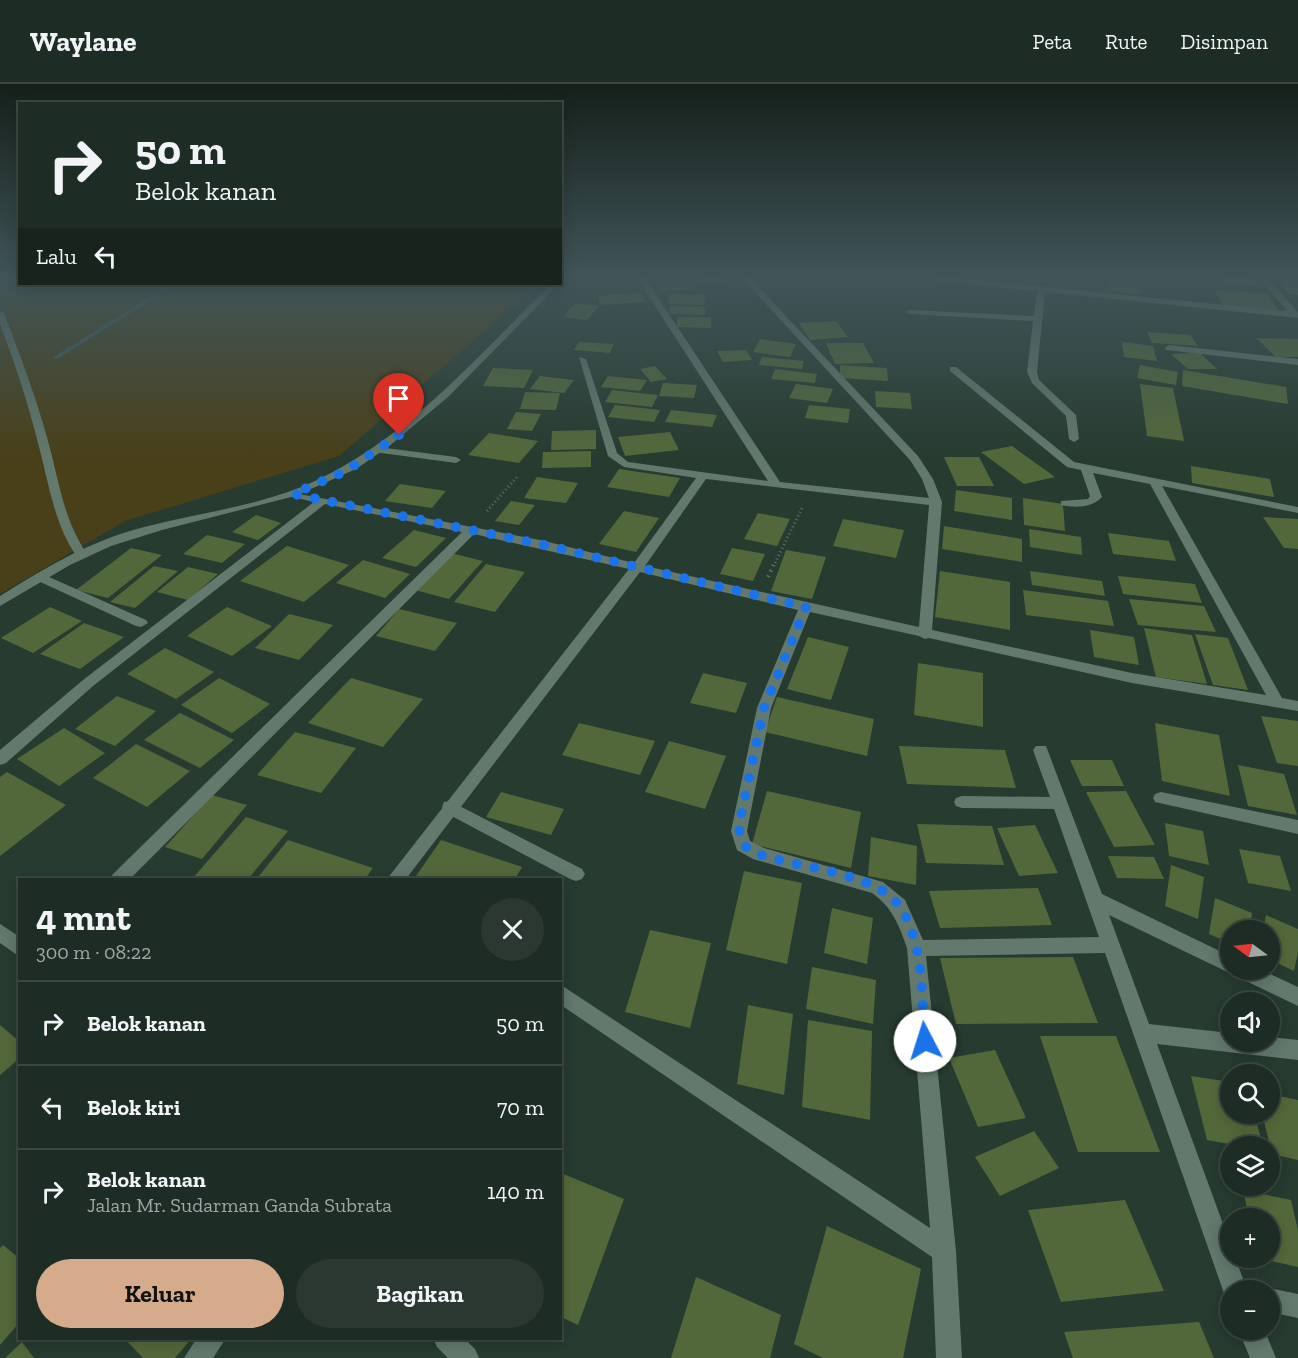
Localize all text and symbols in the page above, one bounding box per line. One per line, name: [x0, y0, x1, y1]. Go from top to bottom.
text: Waylane: [30, 25, 137, 58]
text: Peta: [1033, 29, 1072, 54]
text: Rute: [1105, 29, 1147, 54]
text: Disimpan: [1180, 29, 1268, 54]
text: 50 m: [135, 124, 226, 175]
icon: right: [36, 126, 114, 204]
text: Belok kanan: [135, 175, 276, 207]
icon: left: [89, 240, 122, 273]
text: Lalu: [36, 243, 77, 270]
pin: [373, 373, 424, 435]
icon: arrive: [382, 382, 415, 415]
text: 4 mnt: [36, 896, 130, 939]
button: close: [481, 898, 544, 961]
north arrow: [1220, 920, 1280, 980]
map controls: [1220, 920, 1280, 1340]
text: 300 m · 08:22: [36, 940, 151, 964]
button: sound: [1220, 992, 1280, 1052]
icon: right: [36, 1007, 69, 1040]
position arrow: [893, 1009, 957, 1073]
text: Belok kanan: [87, 1010, 206, 1037]
text: 50 m: [496, 1010, 544, 1037]
button: search: [1220, 1064, 1280, 1124]
icon: left: [36, 1091, 69, 1124]
text: Belok kiri: [87, 1094, 180, 1121]
text: 70 m: [497, 1094, 544, 1121]
button: layers: [1220, 1136, 1280, 1196]
text: Belok kanan: [87, 1166, 206, 1193]
icon: right: [36, 1175, 69, 1208]
text: 140 m: [487, 1178, 544, 1205]
text: Jalan Mr. Sudarman Ganda Subrata: [87, 1193, 392, 1217]
button: +: [1220, 1208, 1280, 1268]
button: Keluar: [36, 1259, 284, 1328]
button: Bagikan: [296, 1259, 544, 1328]
button: −: [1220, 1280, 1280, 1340]

